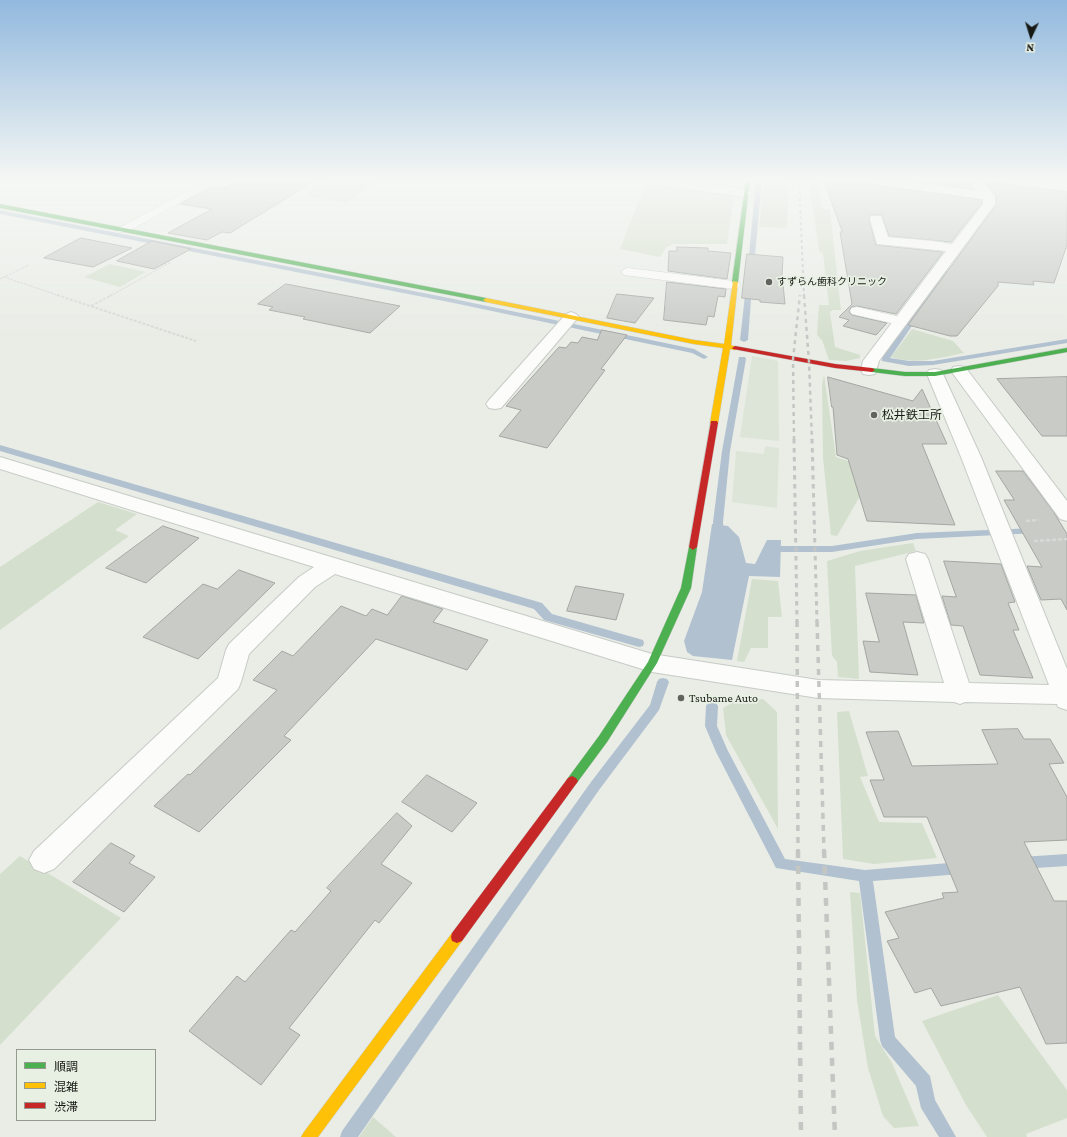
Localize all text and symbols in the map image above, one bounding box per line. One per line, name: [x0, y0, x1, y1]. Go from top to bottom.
north arrow: [1011, 16, 1051, 56]
text: N: [1026, 42, 1034, 54]
place label: すずらん歯科クリニック: [777, 276, 887, 288]
marker: すずらん歯科クリニック: [764, 277, 774, 287]
place label: 松井鉄工所: [882, 408, 942, 422]
marker: 松井鉄工所: [869, 410, 879, 420]
place label: Tsubame Auto: [689, 691, 758, 705]
marker: Tsubame Auto: [676, 693, 686, 703]
legend: [16, 1049, 156, 1121]
text: 順調: [54, 1060, 78, 1074]
text: 混雑: [54, 1080, 78, 1094]
text: 渋滞: [54, 1100, 78, 1114]

